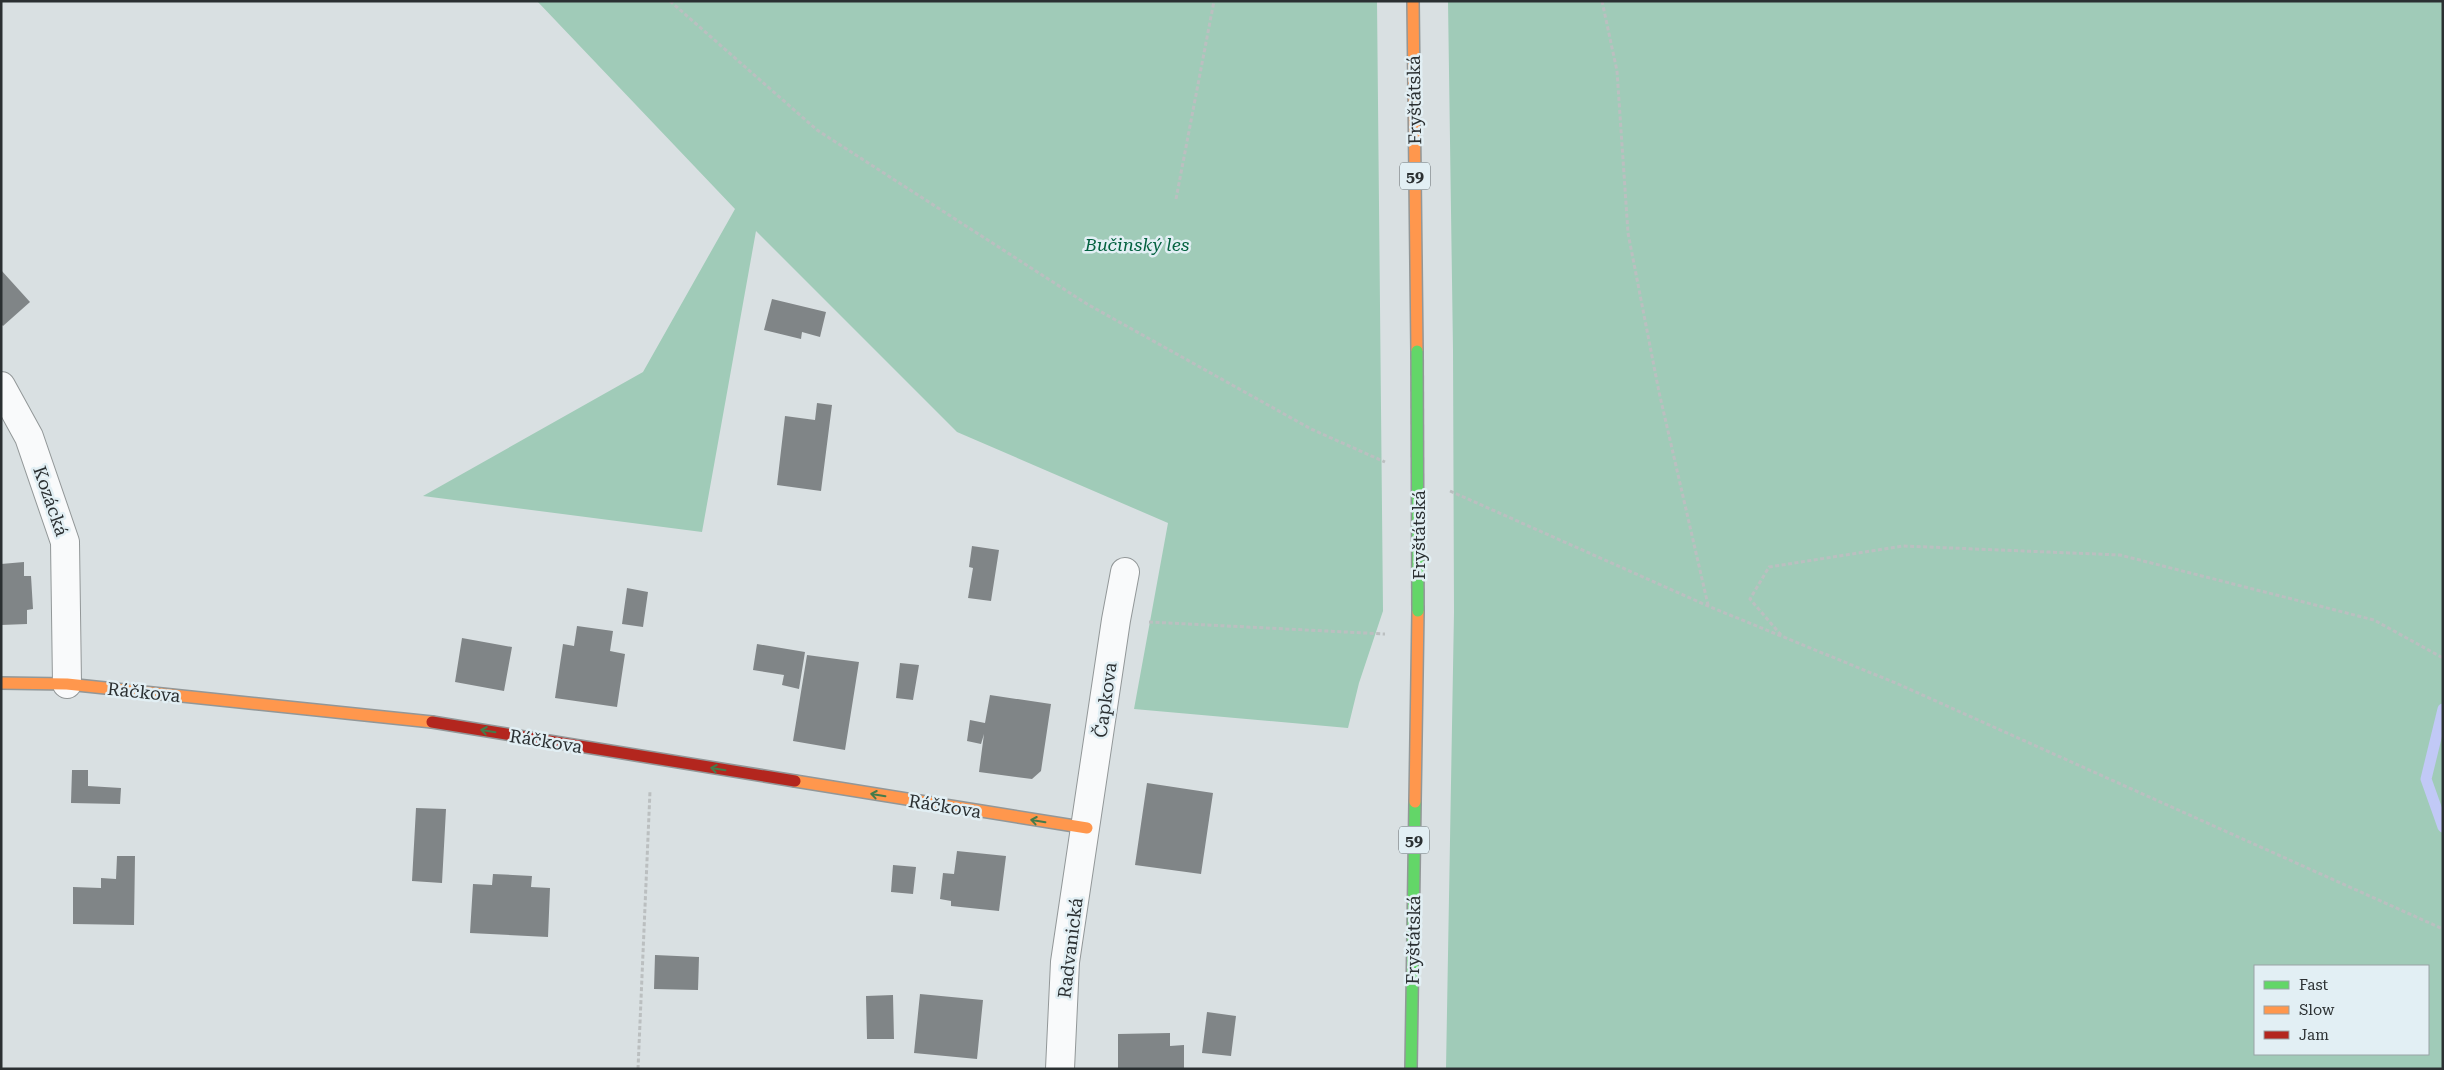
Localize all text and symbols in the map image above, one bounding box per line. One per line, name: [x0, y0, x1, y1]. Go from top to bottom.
street label: Fryštátská: [1403, 55, 1425, 145]
road number: 59: [1400, 162, 1430, 190]
park label: Bučinský les: [1084, 234, 1189, 255]
street label: Kozácká: [29, 463, 73, 539]
street label: Fryštátská: [1408, 490, 1429, 580]
street label: Čapkova: [1089, 661, 1121, 739]
street label: Ráčkova: [106, 678, 182, 706]
street label: Ráčkova: [508, 725, 584, 757]
one-way arrow: [481, 726, 497, 736]
one-way arrow: [710, 764, 726, 774]
one-way arrow: [870, 790, 886, 800]
street label: Ráčkova: [907, 790, 983, 822]
one-way arrow: [1031, 815, 1047, 825]
road number: 59: [1399, 826, 1429, 854]
street label: Fryštátská: [1402, 895, 1424, 985]
street label: Radvanická: [1053, 896, 1087, 1000]
legend: [2254, 965, 2429, 1055]
text: Fast: [2299, 976, 2329, 994]
text: Slow: [2299, 1001, 2335, 1019]
text: Jam: [2299, 1026, 2329, 1044]

